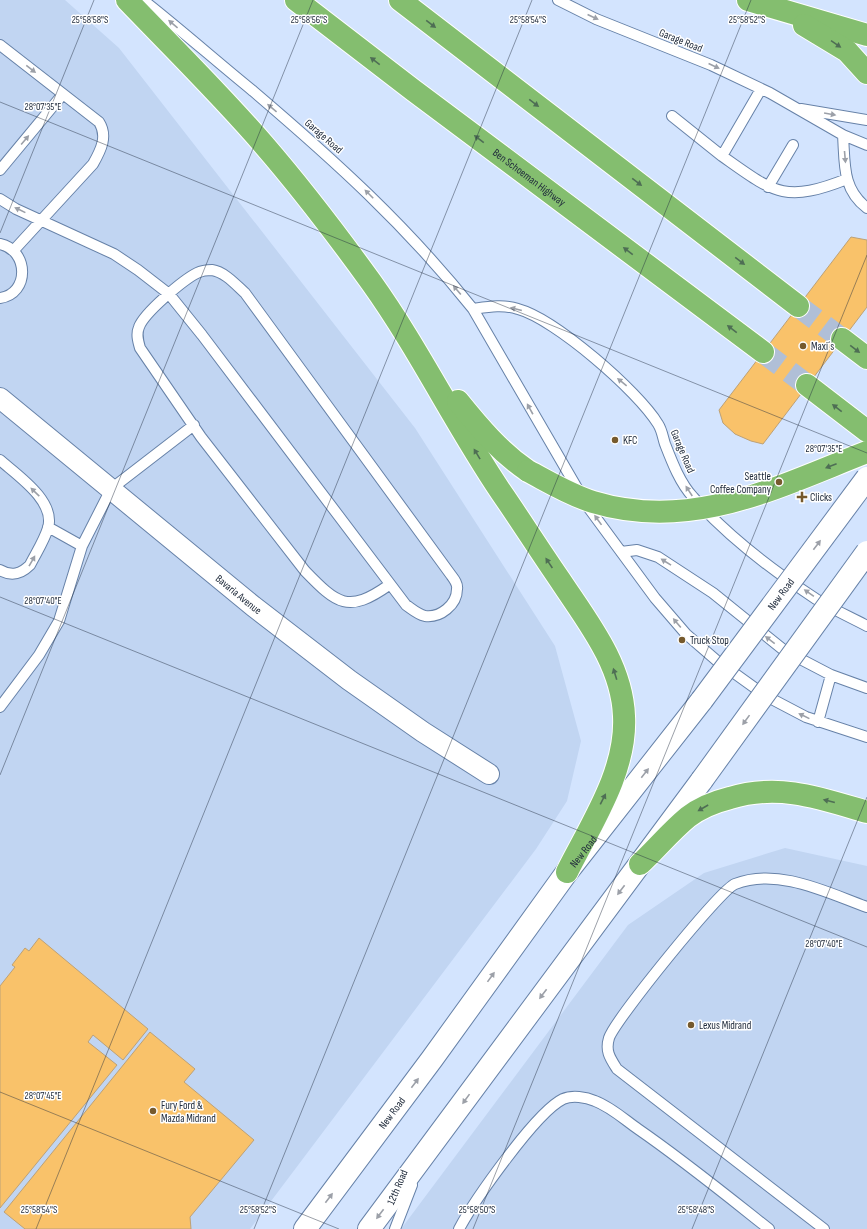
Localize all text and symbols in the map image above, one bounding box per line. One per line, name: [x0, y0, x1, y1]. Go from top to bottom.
text: 25°58'58"S: [72, 14, 108, 26]
text: 25°58'56"S: [291, 14, 327, 26]
text: 25°58'54"S: [510, 14, 546, 26]
one-way arrow: [587, 14, 599, 20]
text: 25°58'52"S: [729, 14, 765, 26]
one-way arrow: [426, 19, 436, 27]
one-way arrow: [168, 20, 178, 29]
street label: Garage Road: [657, 26, 705, 55]
one-way arrow: [831, 40, 842, 48]
one-way arrow: [370, 57, 381, 65]
one-way arrow: [708, 63, 719, 69]
one-way arrow: [25, 64, 36, 73]
one-way arrow: [529, 99, 540, 107]
text: 28°07'35"E: [25, 101, 61, 113]
one-way arrow: [267, 103, 278, 112]
one-way arrow: [824, 111, 836, 117]
street label: Garage Road: [302, 116, 346, 157]
one-way arrow: [20, 134, 29, 145]
one-way arrow: [473, 135, 484, 143]
street label: Ben Schoeman Highway: [490, 146, 569, 209]
one-way arrow: [841, 151, 848, 163]
one-way arrow: [632, 178, 643, 186]
one-way arrow: [365, 189, 374, 199]
one-way arrow: [14, 207, 25, 213]
one-way arrow: [622, 247, 633, 255]
one-way arrow: [735, 257, 746, 265]
one-way arrow: [453, 285, 462, 295]
one-way arrow: [509, 306, 522, 312]
one-way arrow: [726, 325, 737, 333]
place label: Maxi´s: [811, 340, 834, 353]
marker: Maxi´s: [798, 341, 808, 351]
one-way arrow: [849, 345, 860, 353]
one-way arrow: [617, 378, 627, 387]
one-way arrow: [527, 403, 533, 415]
one-way arrow: [832, 404, 843, 412]
street label: Garage Road: [668, 428, 698, 475]
place label: KFC: [623, 434, 637, 447]
marker: KFC: [610, 435, 620, 445]
text: 28°07'35"E: [806, 443, 842, 455]
one-way arrow: [474, 448, 481, 460]
one-way arrow: [824, 464, 836, 470]
place label: Seattle Coffee Company: [710, 470, 772, 496]
marker: Seattle Coffee Company: [774, 477, 784, 487]
one-way arrow: [685, 486, 693, 496]
one-way arrow: [30, 487, 40, 497]
place label: Clicks: [810, 491, 832, 504]
marker: Clicks: [797, 492, 807, 502]
one-way arrow: [594, 515, 602, 526]
one-way arrow: [813, 540, 821, 551]
one-way arrow: [28, 555, 35, 567]
one-way arrow: [545, 557, 552, 569]
one-way arrow: [660, 558, 672, 565]
street label: Bavaria Avenue: [213, 572, 264, 617]
street label: New Road: [765, 576, 797, 613]
one-way arrow: [803, 589, 814, 597]
text: 28°07'40"E: [24, 595, 62, 607]
one-way arrow: [672, 618, 681, 629]
place label: Truck Stop: [690, 634, 729, 647]
marker: Truck Stop: [677, 635, 687, 645]
one-way arrow: [765, 635, 776, 644]
one-way arrow: [612, 668, 618, 680]
one-way arrow: [798, 713, 809, 719]
one-way arrow: [742, 715, 750, 725]
one-way arrow: [641, 767, 649, 778]
one-way arrow: [600, 794, 606, 805]
one-way arrow: [823, 798, 835, 804]
one-way arrow: [697, 804, 709, 811]
street label: New Road: [567, 833, 600, 870]
one-way arrow: [617, 885, 625, 895]
text: 28°07'40"E: [805, 938, 843, 950]
one-way arrow: [487, 972, 495, 983]
one-way arrow: [539, 989, 548, 1000]
place label: Lexus Midrand: [699, 1019, 752, 1032]
marker: Lexus Midrand: [686, 1020, 696, 1030]
one-way arrow: [411, 1077, 419, 1088]
text: 28°07'45"E: [25, 1090, 61, 1102]
one-way arrow: [462, 1093, 470, 1104]
street label: New Road: [376, 1094, 408, 1132]
place label: Fury Ford & Mazda Midrand: [161, 1099, 216, 1125]
marker: Fury Ford & Mazda Midrand: [148, 1106, 158, 1116]
street label: 12th Road: [384, 1167, 411, 1207]
one-way arrow: [324, 1192, 333, 1203]
text: 25°58'54"S: [21, 1204, 57, 1216]
text: 25°58'52"S: [240, 1204, 276, 1216]
text: 25°58'50"S: [459, 1204, 495, 1216]
text: 25°58'48"S: [678, 1204, 714, 1216]
one-way arrow: [376, 1209, 384, 1220]

